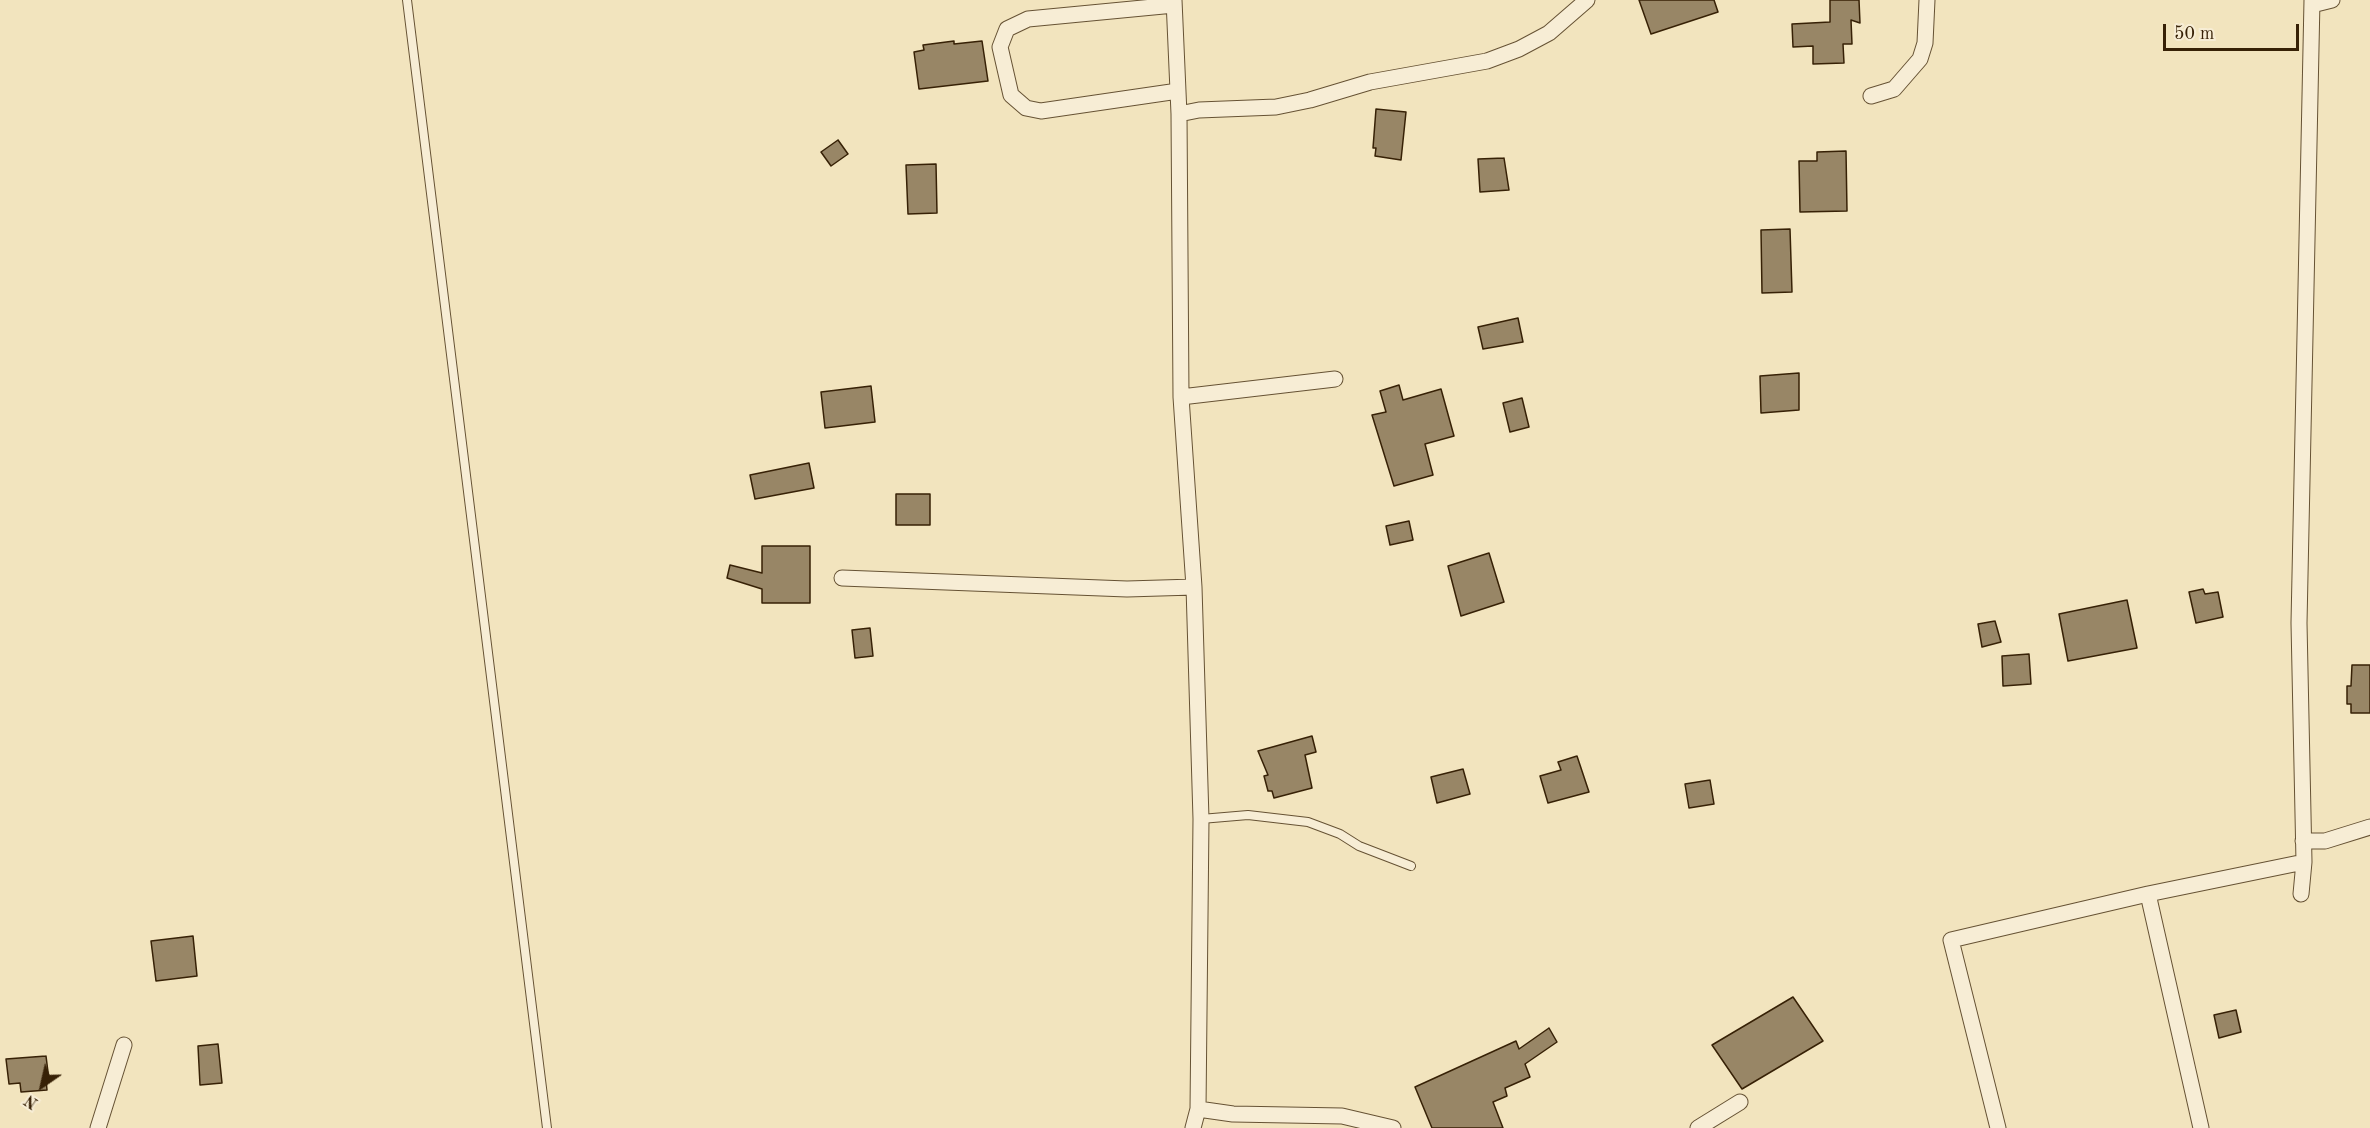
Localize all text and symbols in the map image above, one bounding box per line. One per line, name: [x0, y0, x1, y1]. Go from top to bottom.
scale bar: [2166, 12, 2302, 50]
text: 50 m: [2174, 25, 2214, 43]
north arrow: [12, 1056, 72, 1116]
text: N: [22, 1091, 41, 1111]

